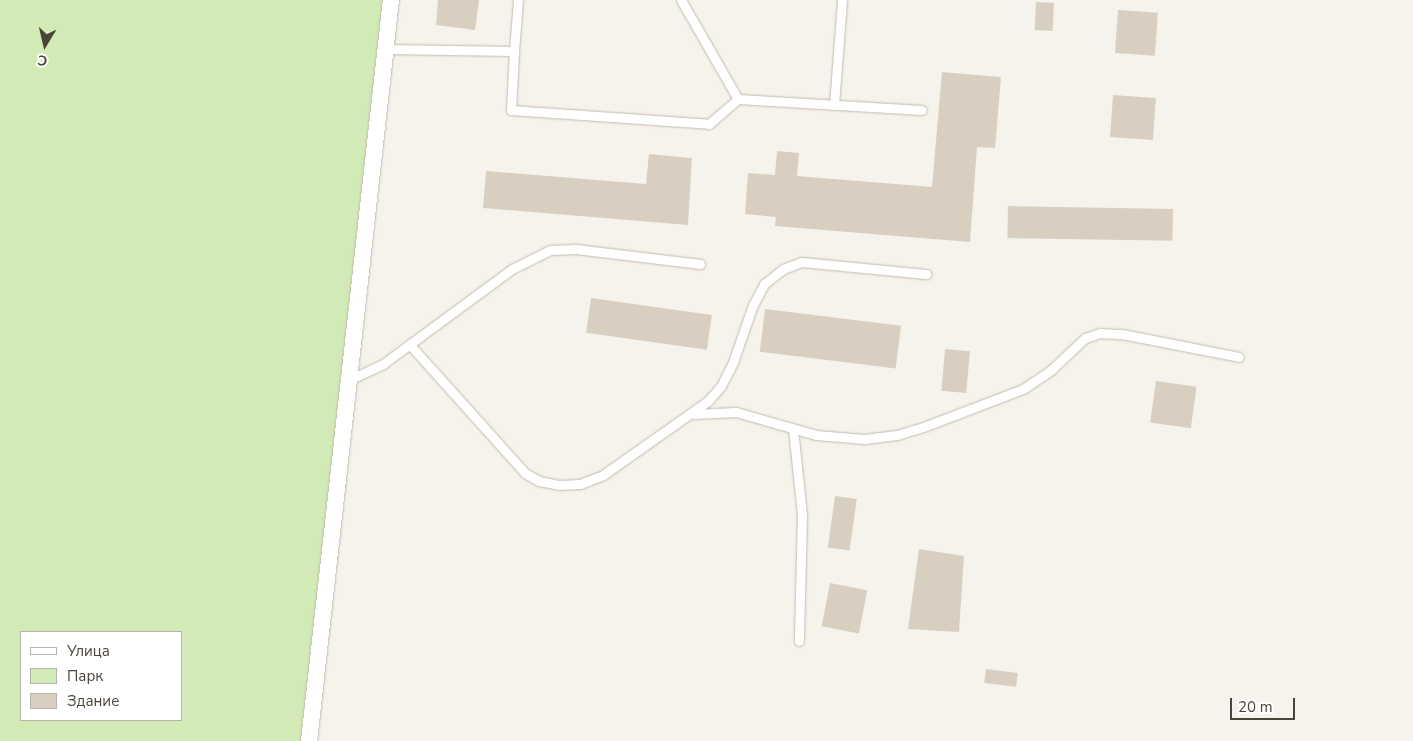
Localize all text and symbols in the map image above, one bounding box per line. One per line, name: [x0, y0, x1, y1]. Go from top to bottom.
north arrow: [20, 20, 70, 70]
text: С: [36, 50, 49, 70]
legend: [20, 631, 182, 721]
text: Улица: [67, 641, 110, 661]
text: Парк: [67, 666, 103, 686]
scale bar: [1233, 688, 1298, 720]
text: Здание: [67, 691, 119, 711]
text: 20 m: [1238, 697, 1273, 717]

